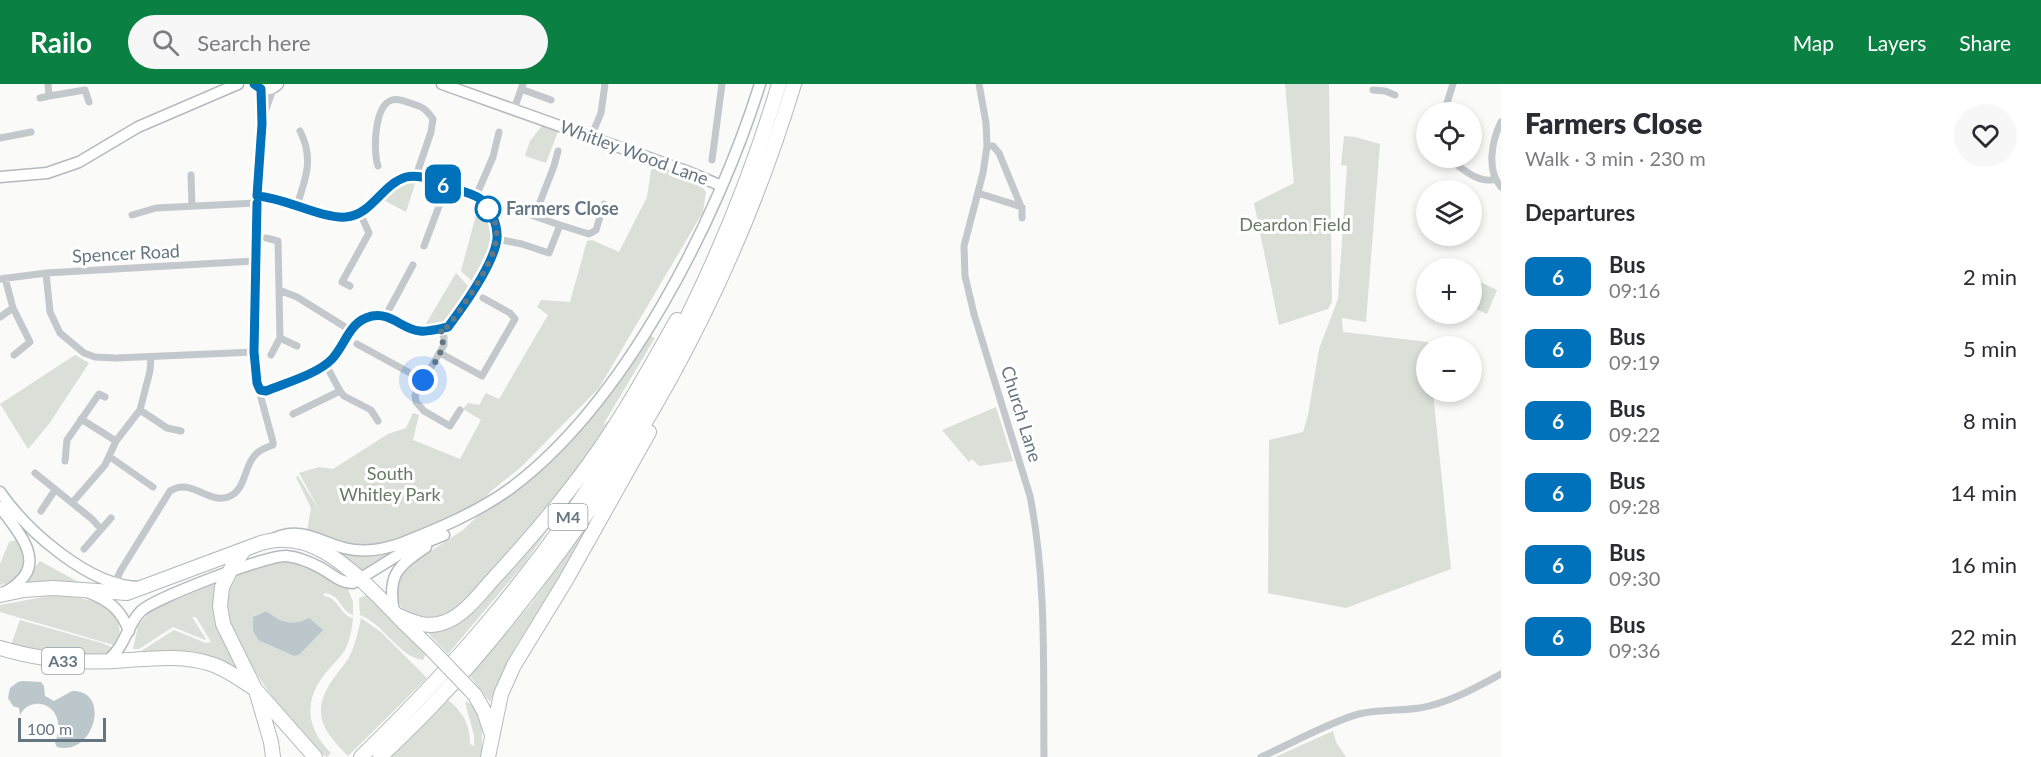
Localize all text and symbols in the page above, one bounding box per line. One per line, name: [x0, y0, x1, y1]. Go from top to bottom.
search box: [128, 15, 548, 69]
text: Railo: [30, 25, 92, 59]
icon: search: [149, 26, 182, 59]
text: Search here: [197, 29, 311, 56]
text: Map: [1793, 30, 1834, 55]
text: Layers: [1867, 30, 1926, 55]
text: Share: [1959, 30, 2011, 55]
map controls: [1416, 102, 1482, 402]
button: locate: [1416, 102, 1482, 168]
button: heart: [1954, 104, 2017, 167]
text: Farmers Close: [1525, 106, 1702, 140]
street label: Whitley Wood Lane: [557, 115, 712, 189]
text: Walk · 3 min · 230 m: [1525, 146, 1706, 170]
line badge: 6: [424, 164, 462, 204]
text: 6: [437, 172, 449, 197]
button: layers: [1416, 180, 1482, 246]
marker: Farmers Close: [475, 196, 501, 222]
place label: Farmers Close: [506, 197, 619, 219]
text: Departures: [1525, 199, 1635, 226]
park label: Deardon Field: [1239, 213, 1351, 235]
street label: Spencer Road: [72, 239, 180, 267]
text: Bus: [1609, 251, 1645, 278]
button: +: [1416, 258, 1482, 324]
text: 2 min: [1963, 263, 2017, 290]
text: 6: [1552, 264, 1564, 289]
text: 09:16: [1609, 278, 1660, 302]
text: Bus: [1609, 323, 1645, 350]
text: 5 min: [1963, 335, 2017, 362]
button: −: [1416, 336, 1482, 402]
text: 6: [1552, 336, 1564, 361]
text: 09:19: [1609, 350, 1660, 374]
street label: Church Lane: [997, 363, 1047, 464]
your location: [408, 365, 438, 395]
text: Bus: [1609, 395, 1645, 422]
text: 8 min: [1963, 407, 2017, 434]
text: 6: [1552, 408, 1564, 433]
text: 09:22: [1609, 422, 1660, 446]
park label: South Whitley Park: [339, 462, 442, 505]
text: Bus: [1609, 467, 1645, 494]
text: 14 min: [1950, 479, 2017, 506]
text: 6: [1552, 480, 1564, 505]
text: 09:28: [1609, 494, 1660, 518]
road number: M4: [548, 504, 588, 530]
text: Bus: [1609, 539, 1645, 566]
text: 16 min: [1950, 551, 2017, 578]
text: 6: [1552, 552, 1564, 577]
text: 09:30: [1609, 566, 1660, 590]
text: Bus: [1609, 611, 1645, 638]
text: 22 min: [1950, 623, 2017, 650]
text: 6: [1552, 624, 1564, 649]
text: 09:36: [1609, 638, 1660, 662]
road number: A33: [42, 648, 84, 674]
scale bar: [18, 715, 106, 742]
text: 100 m: [27, 719, 72, 738]

